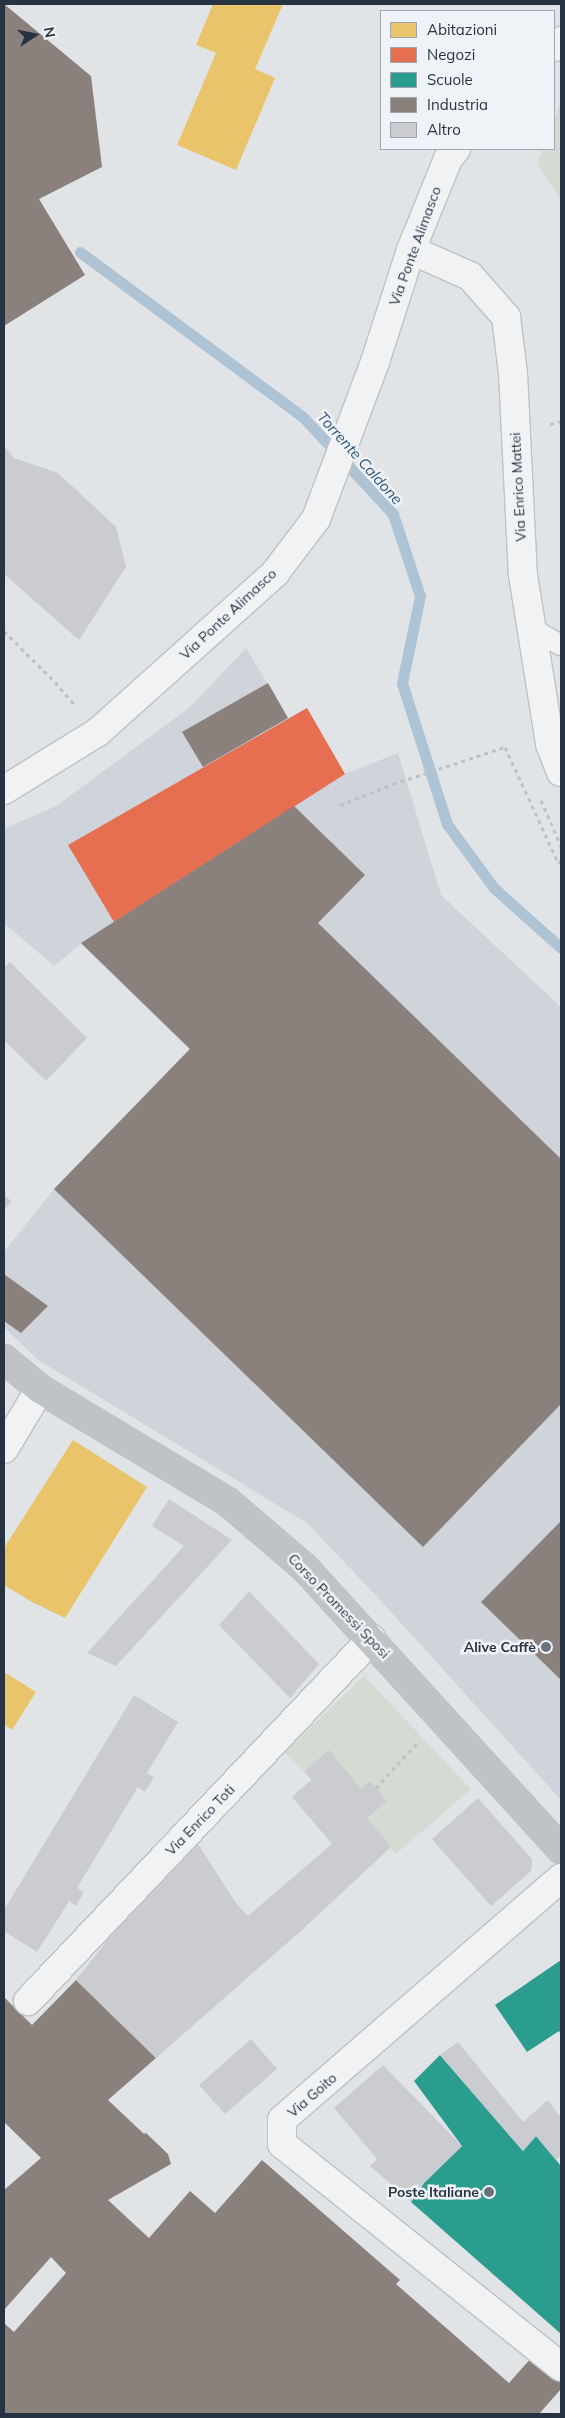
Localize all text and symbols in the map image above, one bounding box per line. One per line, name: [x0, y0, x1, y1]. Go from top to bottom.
north arrow: [10, 10, 60, 60]
legend: [380, 10, 555, 150]
text: Abitazioni: [427, 20, 497, 39]
text: N: [40, 25, 60, 39]
text: Negozi: [427, 45, 475, 64]
text: Scuole: [427, 70, 473, 89]
text: Industria: [427, 95, 488, 114]
text: Altro: [427, 120, 461, 139]
street label: Via Ponte Alimasco: [386, 184, 444, 308]
water label: Torrente Caldone: [314, 408, 406, 508]
street label: Via Enrico Mattei: [507, 432, 529, 542]
street label: Via Ponte Alimasco: [176, 565, 280, 663]
street label: Corso Promessi Sposi: [285, 1550, 393, 1662]
place label: Alive Caffè: [464, 1639, 536, 1655]
marker: Alive Caffè: [540, 1641, 552, 1653]
street label: Via Enrico Toti: [162, 1781, 238, 1859]
street label: Via Goito: [284, 2069, 340, 2121]
place label: Poste Italiane: [388, 2184, 479, 2200]
marker: Poste Italiane: [483, 2186, 495, 2198]

